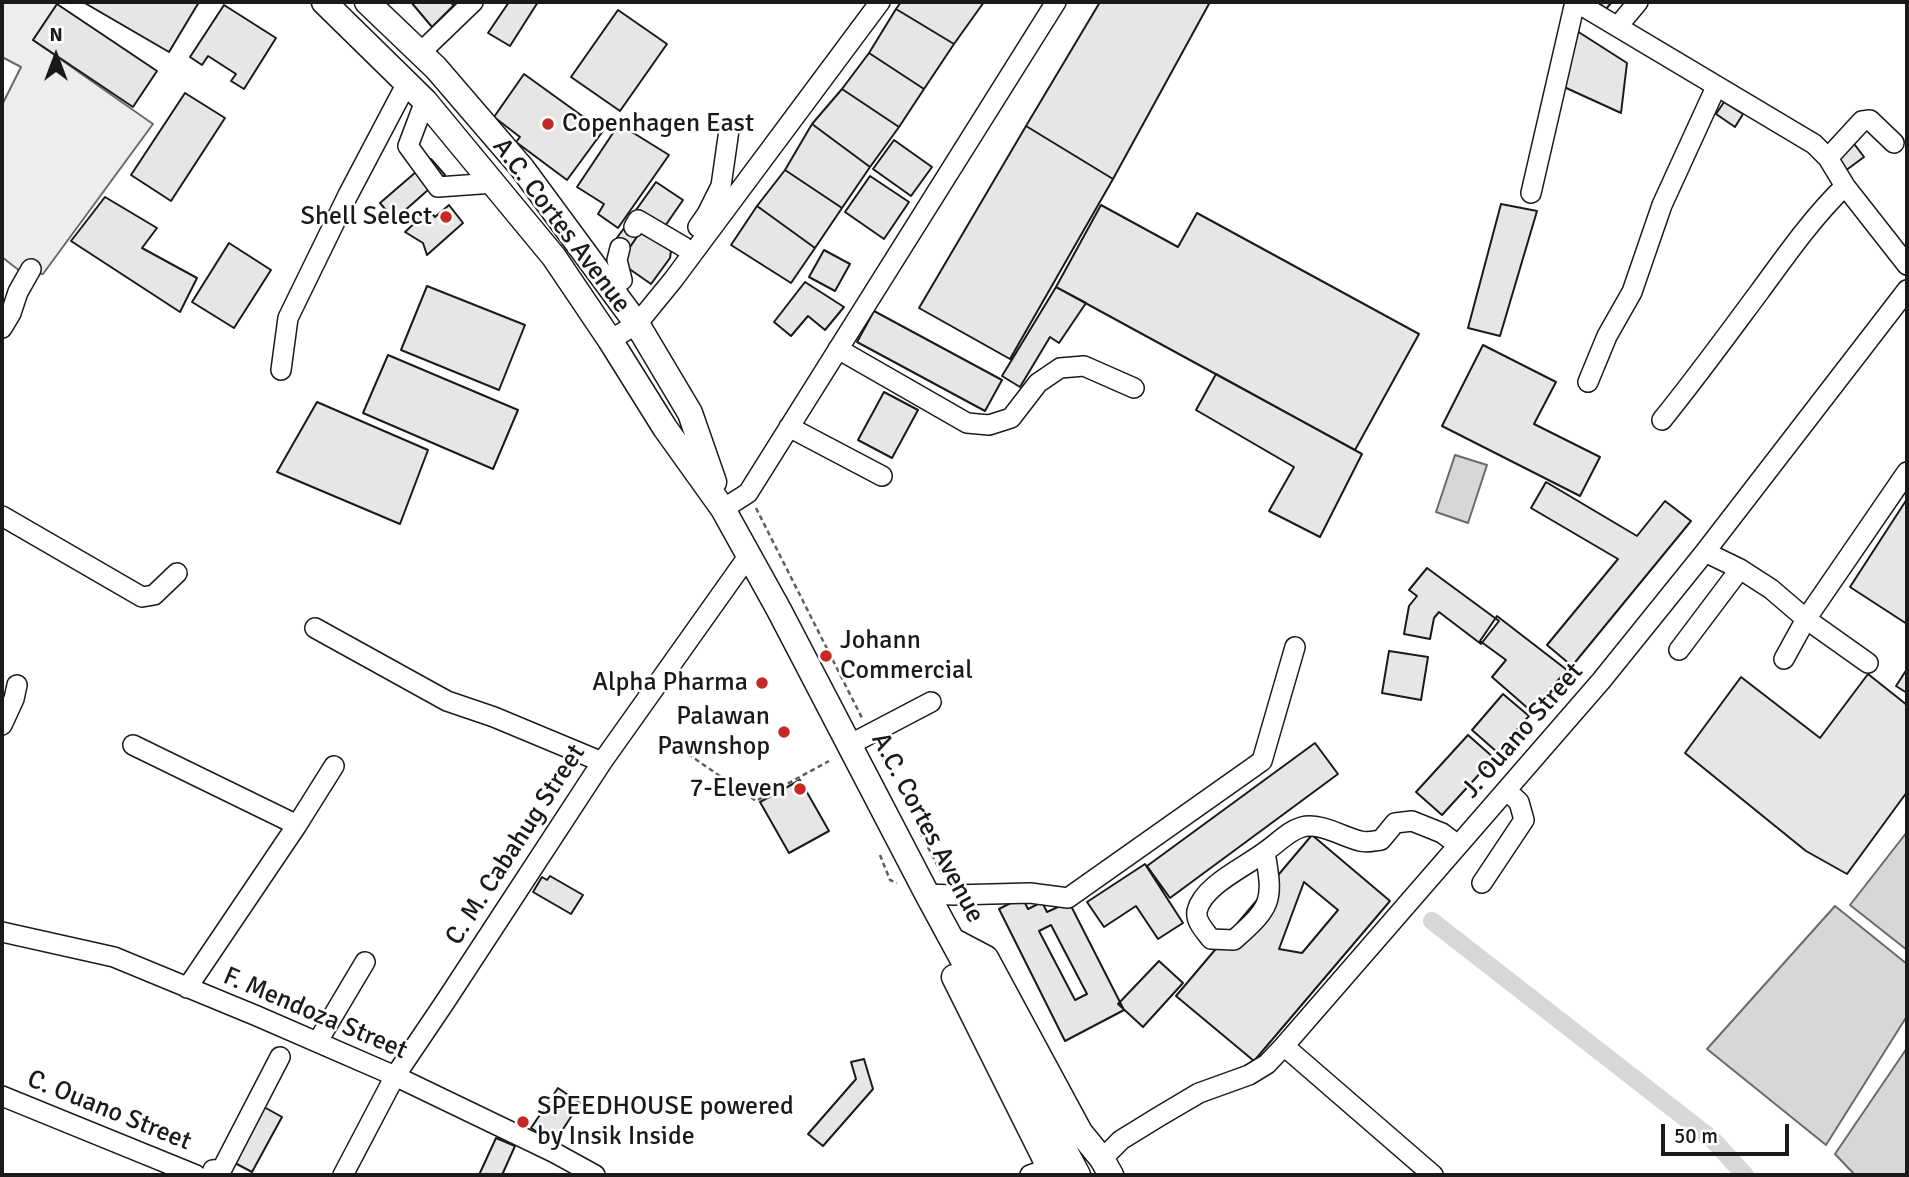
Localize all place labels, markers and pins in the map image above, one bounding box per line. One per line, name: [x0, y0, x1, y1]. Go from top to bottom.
place label: Copenhagen East: [562, 108, 754, 140]
marker: Copenhagen East: [540, 116, 556, 132]
place label: Shell Select: [300, 201, 432, 233]
marker: Shell Select: [438, 209, 454, 225]
place label: Johann Commercial: [840, 625, 973, 686]
marker: Johann Commercial: [818, 648, 834, 664]
place label: Alpha Pharma: [592, 667, 748, 699]
marker: Alpha Pharma: [754, 675, 770, 691]
place label: Palawan Pawnshop: [657, 701, 770, 762]
marker: Palawan Pawnshop: [776, 724, 792, 740]
place label: 7-Eleven: [689, 773, 786, 805]
marker: 7-Eleven: [792, 781, 808, 797]
place label: SPEEDHOUSE powered by Insik Inside: [537, 1091, 794, 1152]
marker: SPEEDHOUSE powered by Insik Inside: [515, 1114, 531, 1130]

